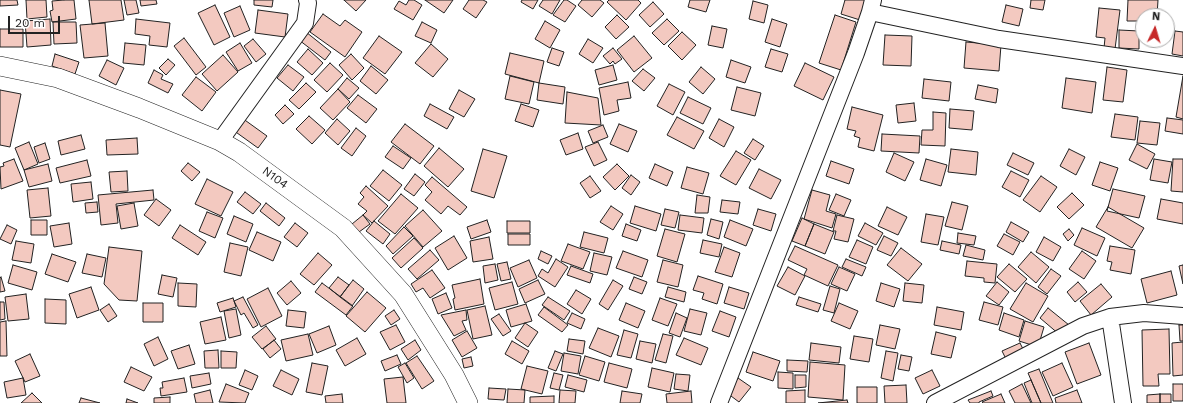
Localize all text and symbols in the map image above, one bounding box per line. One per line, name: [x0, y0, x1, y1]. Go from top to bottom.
scale bar: [10, 8, 62, 34]
north arrow: [1135, 8, 1175, 48]
text: N: [1151, 10, 1161, 23]
text: 20 m: [15, 16, 45, 30]
street label: N104: [259, 164, 291, 192]

